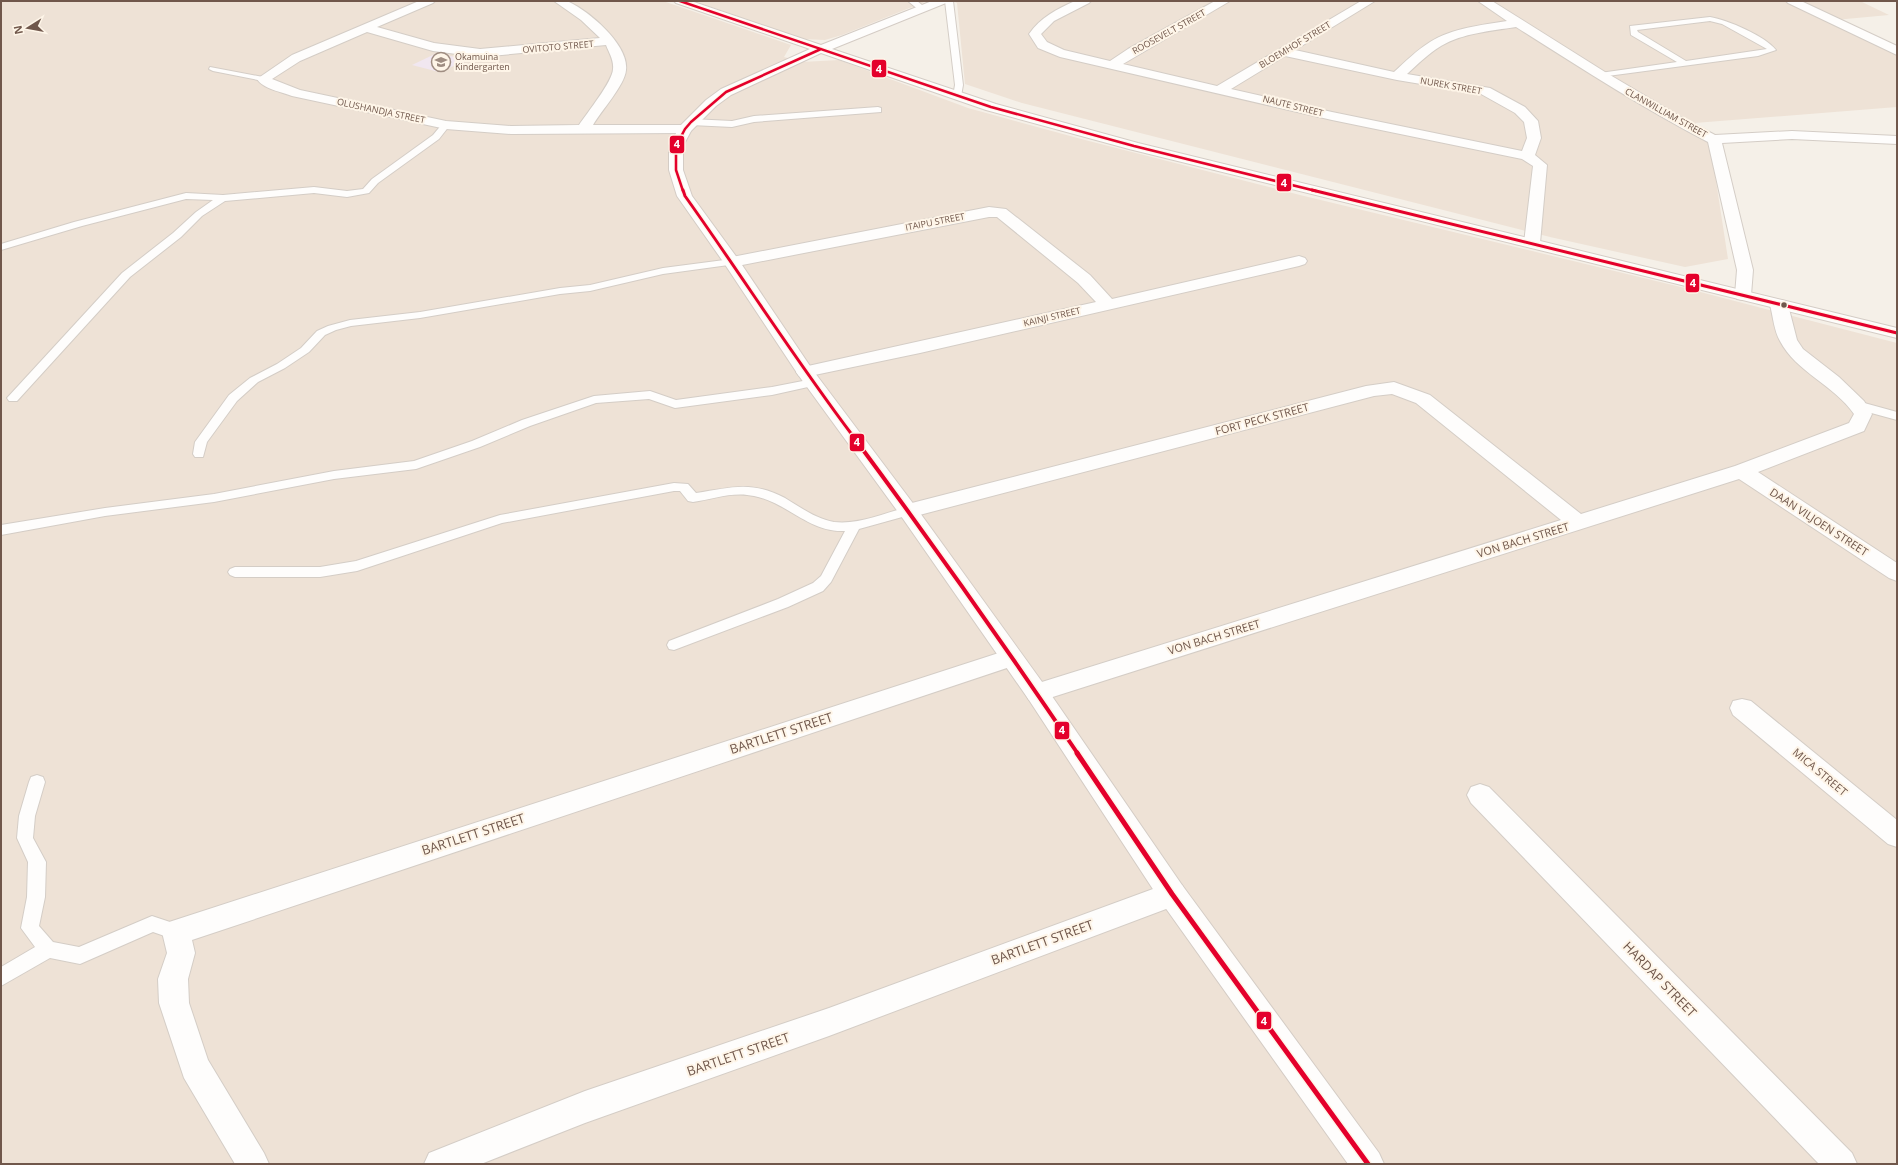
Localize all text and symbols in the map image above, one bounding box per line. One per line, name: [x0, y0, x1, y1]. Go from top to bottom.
street label: ROOSEVELT STREET: [1130, 6, 1208, 57]
north arrow: [8, 8, 48, 48]
street label: BLOEMHOF STREET: [1256, 18, 1333, 71]
text: N: [9, 24, 26, 36]
street label: OVITOTO STREET: [522, 37, 594, 56]
place label: Okamuina Kindergarten: [455, 50, 510, 73]
school or university icon: Okamuina Kindergarten: [430, 51, 452, 73]
line badge: 4: [871, 59, 887, 78]
text: 4: [876, 61, 883, 76]
street label: NUREK STREET: [1419, 74, 1483, 97]
street label: CLANWILLIAM STREET: [1623, 85, 1710, 141]
street label: NAUTE STREET: [1262, 92, 1325, 119]
street label: OLUSHANDJA STREET: [336, 95, 426, 126]
line badge: 4: [669, 135, 685, 154]
text: 4: [674, 136, 681, 151]
line badge: 4: [1276, 173, 1292, 192]
text: 4: [1281, 175, 1288, 190]
street label: ITAIPU STREET: [904, 209, 966, 234]
line badge: 4: [1685, 273, 1700, 293]
text: 4: [1690, 275, 1697, 290]
unlabelled marker: [1779, 300, 1789, 310]
street label: KAINJI STREET: [1022, 304, 1082, 329]
street label: FORT PECK STREET: [1213, 399, 1310, 438]
line badge: 4: [849, 433, 865, 452]
text: 4: [854, 434, 861, 449]
street label: DAAN VILJOEN STREET: [1767, 484, 1871, 559]
street label: VON BACH STREET: [1475, 518, 1571, 561]
street label: VON BACH STREET: [1166, 615, 1262, 658]
street label: BARTLETT STREET: [727, 708, 836, 758]
line badge: 4: [1054, 721, 1070, 740]
text: 4: [1059, 722, 1066, 737]
street label: MICA STREET: [1790, 744, 1851, 799]
street label: BARTLETT STREET: [419, 809, 528, 859]
street label: BARTLETT STREET: [988, 915, 1096, 969]
street label: HARDAP STREET: [1619, 937, 1701, 1021]
line badge: 4: [1256, 1011, 1272, 1030]
text: 4: [1261, 1013, 1268, 1028]
street label: BARTLETT STREET: [684, 1028, 793, 1080]

